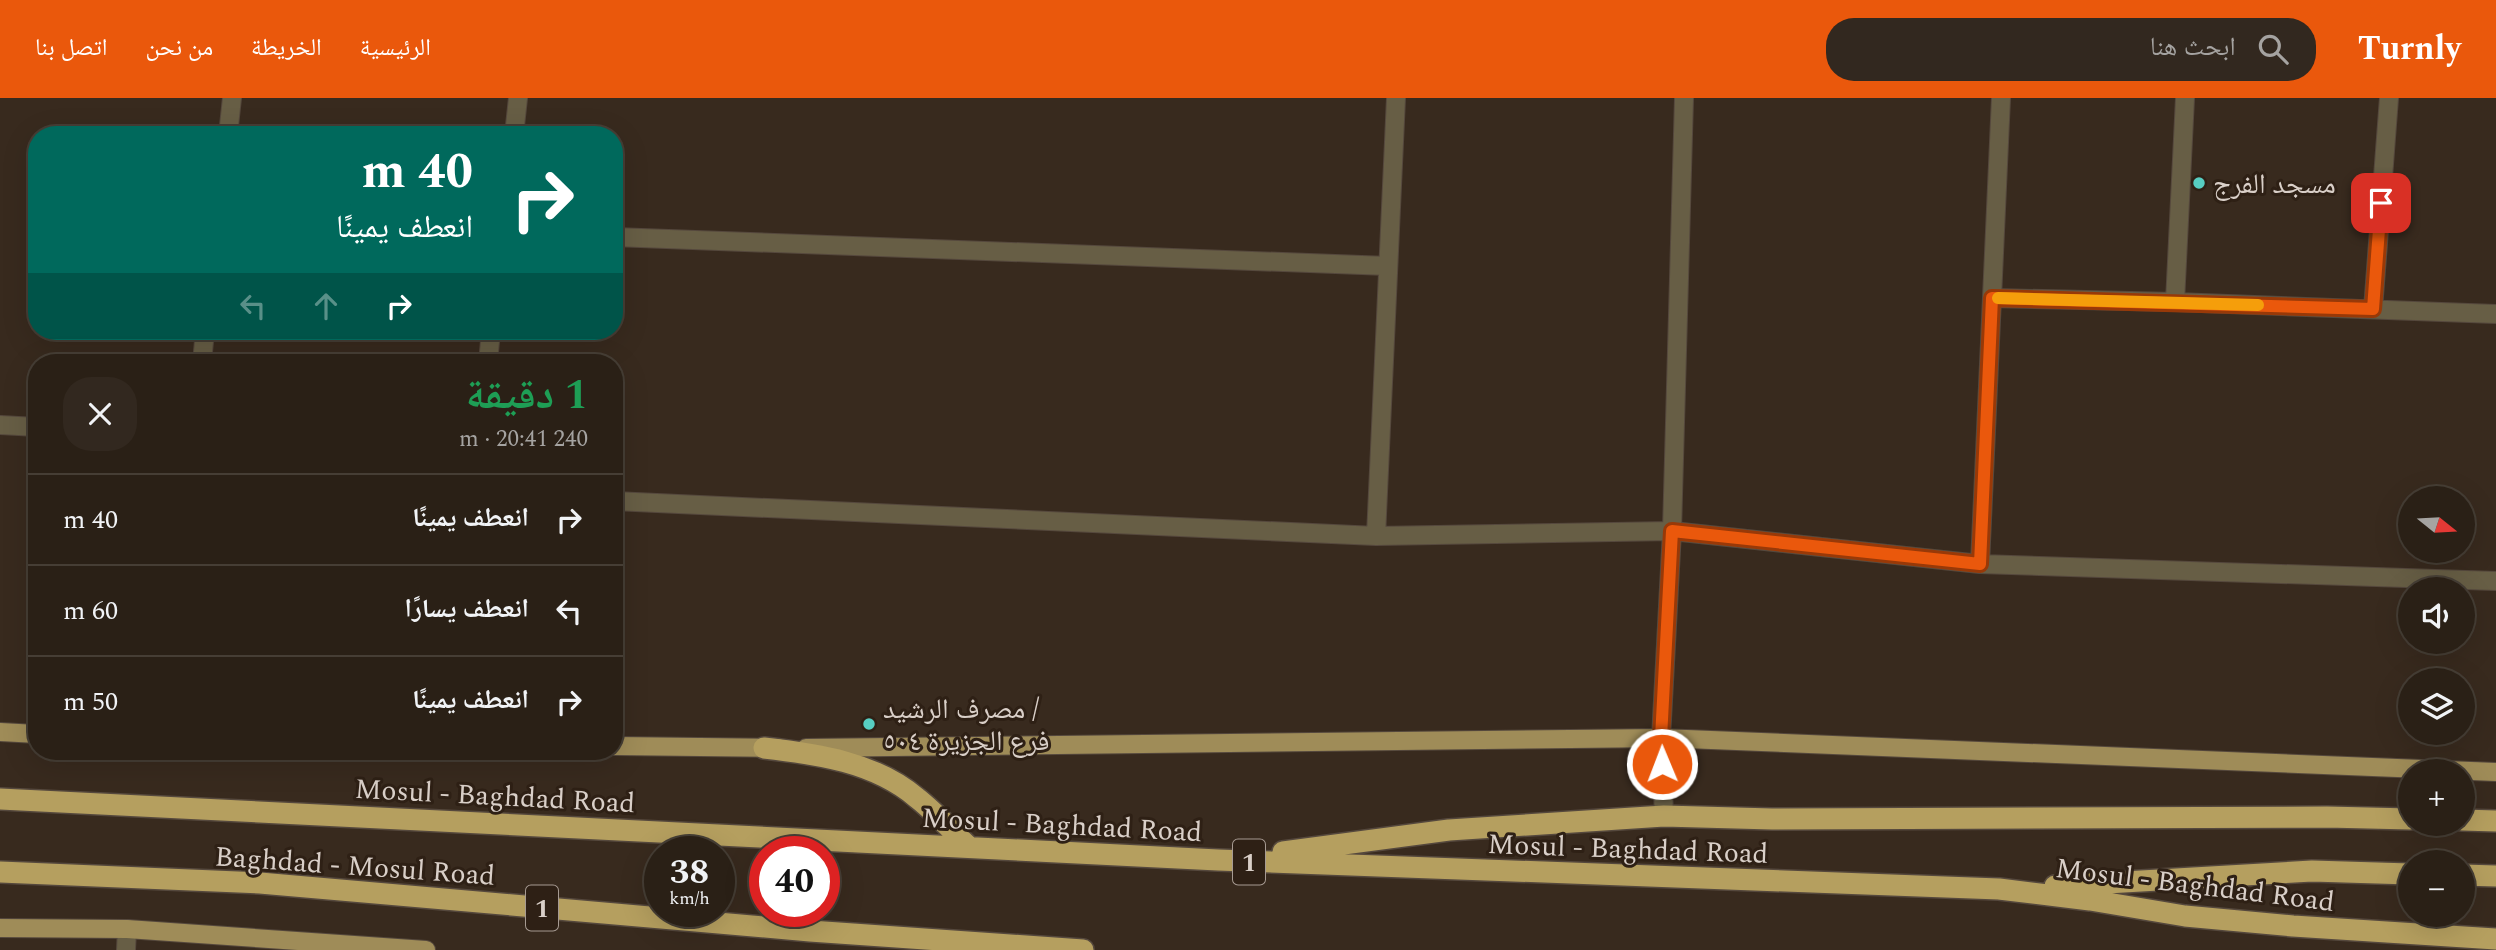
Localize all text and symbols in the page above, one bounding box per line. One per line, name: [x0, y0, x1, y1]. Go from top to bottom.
search box: [1826, 18, 2316, 81]
text: Turnly: [2358, 24, 2461, 74]
text: ابحث هنا: [2150, 27, 2236, 67]
text: اتصل بنا: [35, 30, 107, 66]
text: من نحن: [145, 30, 213, 66]
text: الخريطة: [251, 30, 322, 66]
text: الرئيسية: [360, 30, 431, 66]
icon: search: [2254, 30, 2292, 68]
text: 40 m: [362, 135, 473, 210]
icon: right: [497, 154, 588, 245]
place label: مسجد الفرج: [2213, 163, 2336, 206]
pin: [2351, 173, 2411, 233]
marker: مسجد الفرج: [2191, 175, 2207, 191]
icon: arrive: [2362, 184, 2400, 222]
text: انعطف يمينًا: [336, 203, 473, 252]
icon: left: [234, 287, 272, 325]
icon: ahead: [307, 287, 345, 325]
icon: right: [380, 287, 418, 325]
text: 1 دقيقة: [466, 364, 588, 427]
button: close: [63, 377, 137, 451]
text: 240 m · 20:41: [459, 422, 588, 457]
north arrow: [2398, 486, 2474, 564]
map controls: [2398, 486, 2475, 927]
text: انعطف يمينًا: [412, 498, 529, 538]
text: 40 m: [63, 500, 118, 540]
icon: right: [550, 501, 588, 539]
button: sound: [2398, 577, 2475, 654]
text: انعطف يسارًا: [405, 589, 529, 629]
text: 60 m: [63, 591, 118, 631]
icon: left: [550, 592, 588, 630]
button: layers: [2398, 668, 2475, 745]
text: انعطف يمينًا: [412, 680, 529, 720]
text: 50 m: [63, 682, 118, 722]
icon: right: [550, 683, 588, 721]
place label: مصرف الرشيد / فرع الجزيرة ٥٠٤: [883, 688, 1050, 763]
marker: مصرف الرشيد / فرع الجزيرة ٥٠٤: [861, 716, 877, 732]
position arrow: [1625, 727, 1699, 801]
button: +: [2398, 759, 2475, 836]
street label: Mosul - Baghdad Road: [354, 768, 636, 825]
street label: Mosul - Baghdad Road: [921, 797, 1203, 854]
street label: Mosul - Baghdad Road: [1487, 823, 1769, 876]
street label: Baghdad - Mosul Road: [213, 835, 497, 898]
speed limit sign: 40: [749, 836, 840, 927]
road number: 1: [1233, 840, 1265, 884]
text: 38: [670, 846, 709, 899]
street label: Mosul - Baghdad Road: [2053, 847, 2337, 924]
button: −: [2398, 850, 2475, 927]
text: km/h: [669, 885, 710, 912]
road number: 1: [526, 886, 558, 930]

